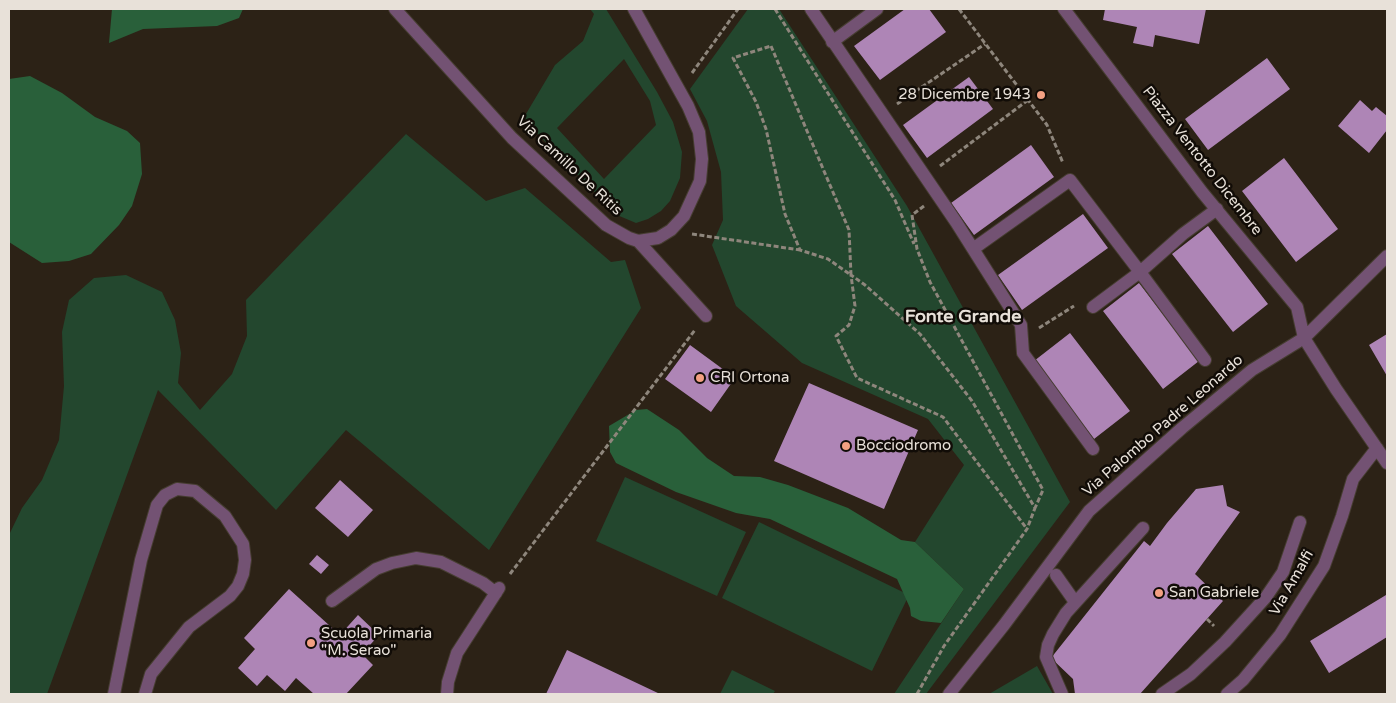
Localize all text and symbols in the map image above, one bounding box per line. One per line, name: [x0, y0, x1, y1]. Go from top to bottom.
street label: Piazza Ventotto Dicembre: [1138, 83, 1266, 239]
place label: 28 Dicembre 1943: [898, 86, 1031, 104]
marker: 28 Dicembre 1943: [1035, 89, 1047, 101]
street label: Via Camillo De Ritis: [513, 112, 625, 220]
district label: Fonte Grande: [905, 306, 1021, 328]
street label: Via Palombo Padre Leonardo: [1079, 351, 1247, 501]
place label: CRI Ortona: [710, 369, 789, 387]
marker: CRI Ortona: [694, 372, 706, 384]
place label: Bocciodromo: [856, 437, 951, 455]
marker: Bocciodromo: [840, 440, 852, 452]
street label: Via Amalfi: [1266, 547, 1318, 619]
place label: San Gabriele: [1169, 584, 1259, 602]
marker: San Gabriele: [1153, 587, 1165, 599]
place label: Scuola Primaria "M. Serao": [321, 625, 432, 660]
marker: Scuola Primaria "M. Serao": [305, 637, 317, 649]

